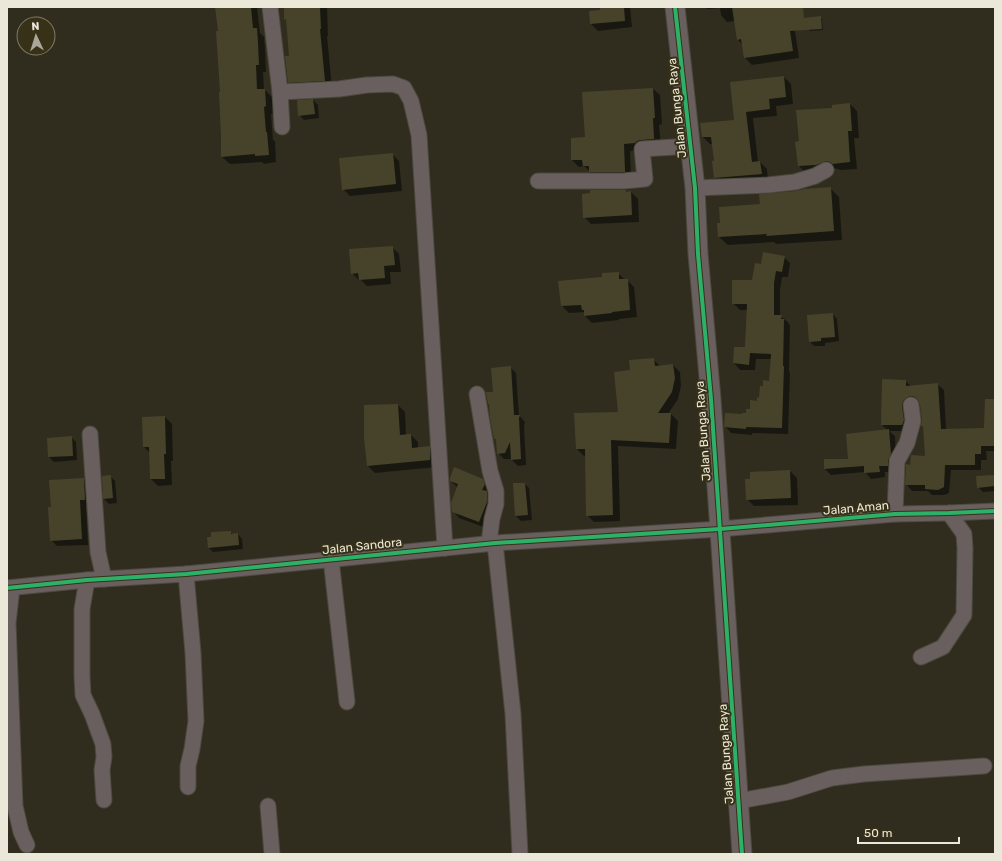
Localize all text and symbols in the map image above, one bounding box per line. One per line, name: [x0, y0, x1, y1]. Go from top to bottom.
north arrow: [16, 16, 56, 56]
text: N: [31, 20, 40, 33]
street label: Jalan Bunga Raya: [665, 57, 689, 159]
street label: Jalan Bunga Raya: [693, 380, 713, 482]
street label: Jalan Aman: [822, 498, 890, 518]
street label: Jalan Sandora: [321, 535, 403, 557]
street label: Jalan Bunga Raya: [716, 703, 736, 805]
scale bar: [858, 819, 959, 845]
text: 50 m: [864, 826, 892, 840]

